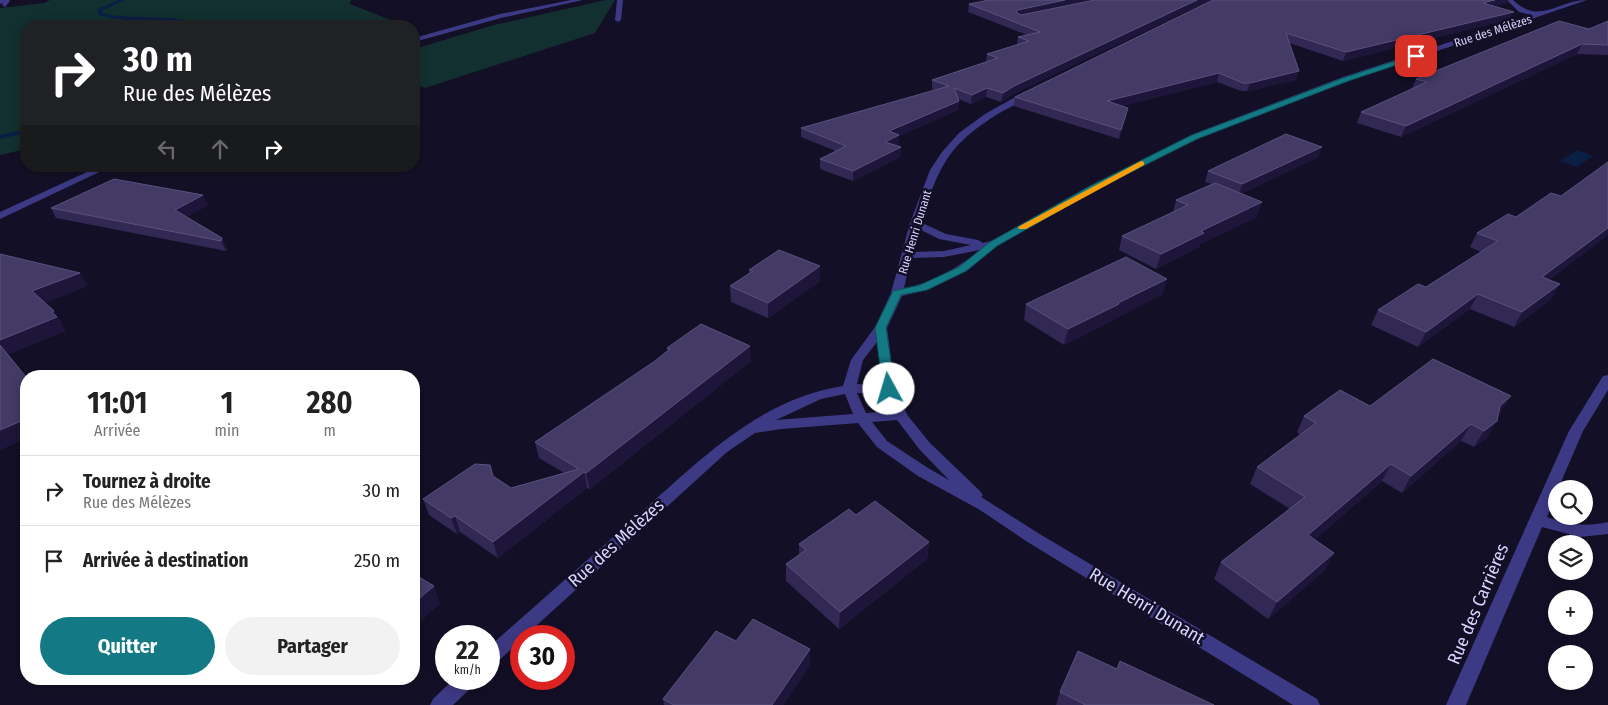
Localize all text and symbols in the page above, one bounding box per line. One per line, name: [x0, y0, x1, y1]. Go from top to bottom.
street label: Rue des Mélèzes: [1452, 12, 1534, 50]
pin: [1395, 35, 1437, 77]
text: 30 m: [123, 38, 193, 80]
icon: right: [40, 40, 105, 105]
icon: arrive: [1402, 42, 1430, 70]
text: Rue des Mélèzes: [123, 80, 271, 107]
icon: left: [153, 135, 181, 163]
icon: ahead: [206, 135, 234, 163]
icon: right: [259, 135, 287, 163]
street label: Rue Henri Dunant: [896, 188, 934, 276]
position arrow: [862, 362, 914, 414]
text: 11:01: [87, 385, 147, 421]
text: 1: [221, 385, 233, 421]
text: 280: [307, 385, 353, 421]
text: Arrivée: [94, 421, 141, 440]
text: min: [215, 421, 239, 440]
text: m: [324, 421, 336, 440]
text: Tournez à droite: [83, 470, 211, 493]
icon: right: [40, 477, 68, 505]
text: 30 m: [362, 479, 400, 502]
map controls: [1548, 480, 1593, 690]
button: search: [1548, 480, 1593, 525]
text: Rue des Mélèzes: [83, 493, 191, 512]
street label: Rue des Mélèzes: [563, 494, 669, 592]
button: layers: [1548, 535, 1593, 580]
street label: Rue des Carrières: [1443, 540, 1513, 668]
icon: arrive: [40, 547, 68, 575]
text: Arrivée à destination: [83, 549, 249, 572]
text: 250 m: [354, 549, 400, 572]
street label: Rue Henri Dunant: [1086, 563, 1209, 649]
button: +: [1548, 590, 1593, 635]
button: Quitter: [40, 617, 215, 675]
button: Partager: [225, 617, 400, 675]
speed limit sign: 30: [510, 625, 575, 690]
text: 22: [456, 636, 479, 666]
button: −: [1548, 645, 1593, 690]
text: km/h: [454, 663, 481, 677]

